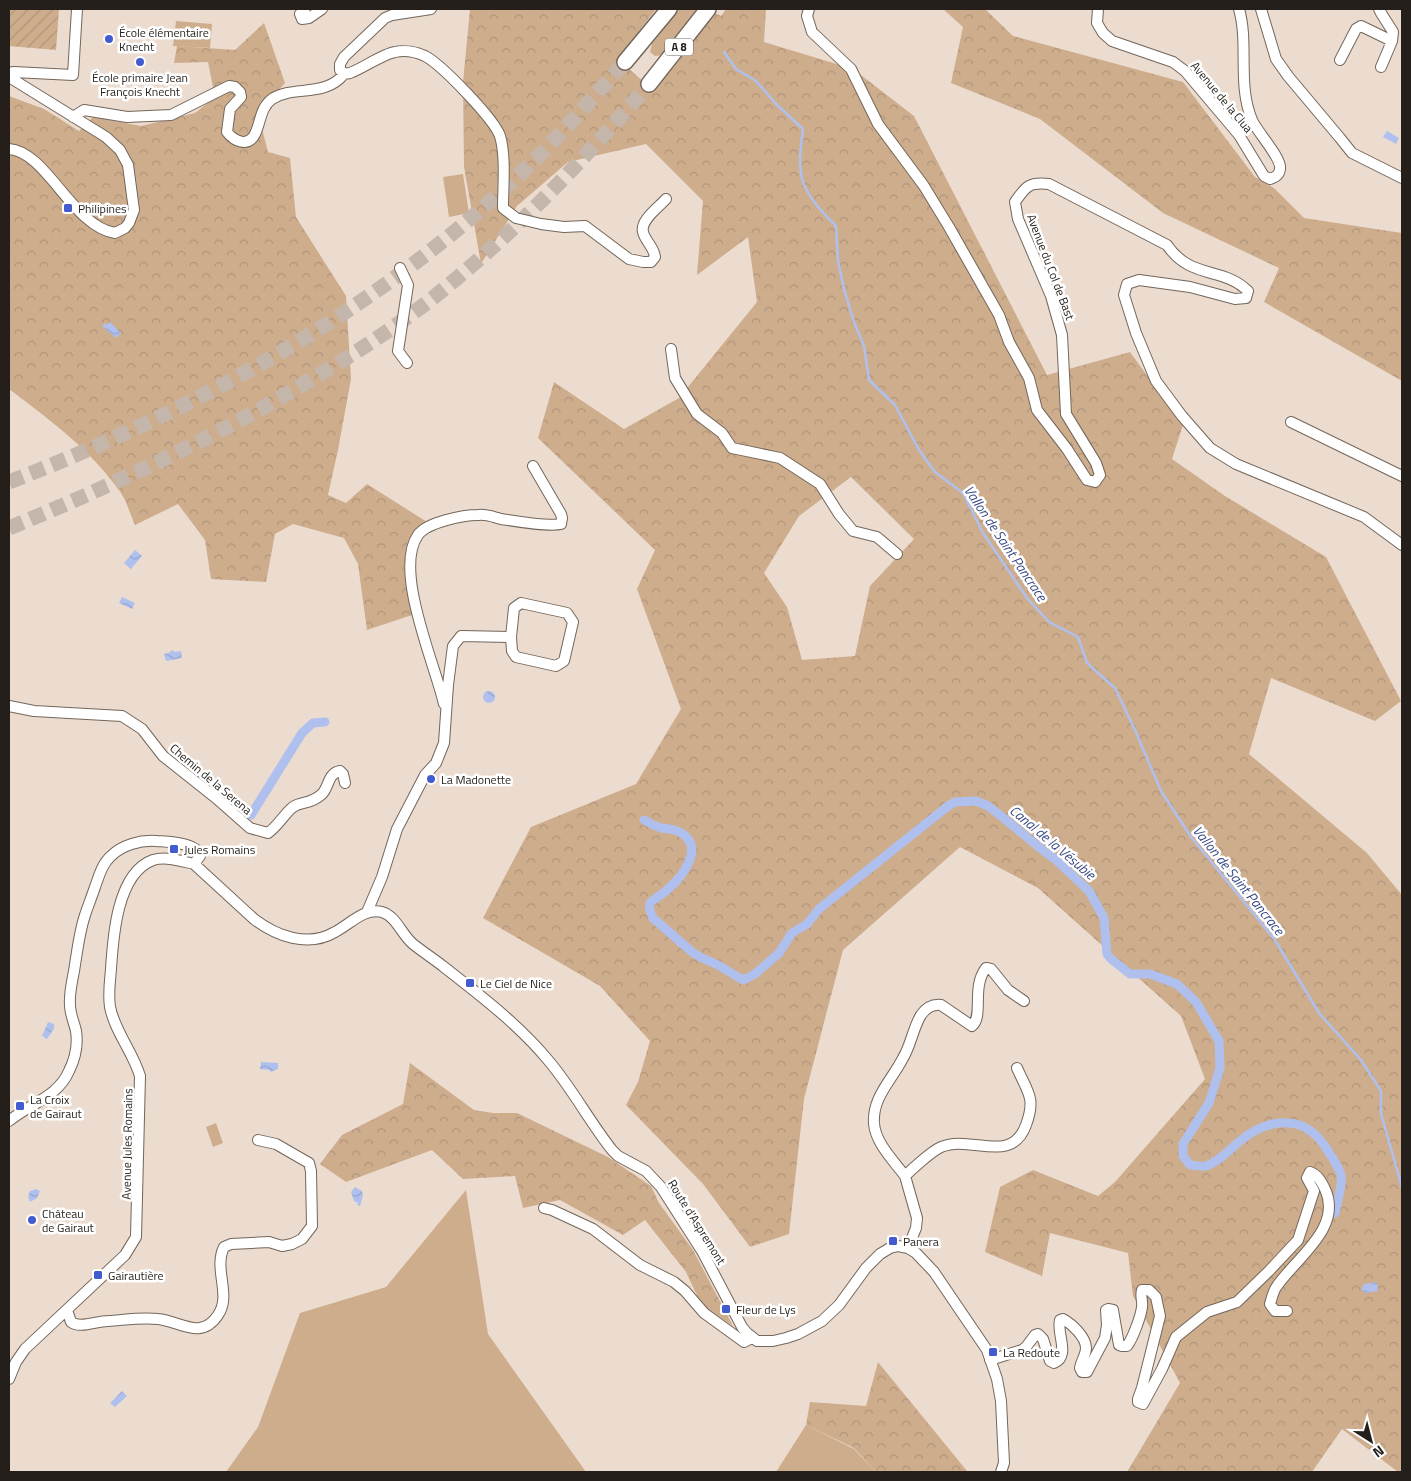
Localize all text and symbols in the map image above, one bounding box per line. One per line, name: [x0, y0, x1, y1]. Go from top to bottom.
place label: École élémentaire Knecht: [119, 23, 209, 56]
marker: École élémentaire Knecht: [103, 33, 115, 45]
road number: A 8: [665, 38, 693, 56]
marker: École primaire Jean François Knecht: [134, 56, 146, 68]
street label: Avenue de la Clua: [1186, 57, 1258, 137]
place label: École primaire Jean François Knecht: [92, 68, 188, 101]
place label: Philipines: [78, 199, 127, 218]
marker: Philipines: [62, 202, 74, 214]
street label: Avenue du Col de Bast: [1022, 211, 1080, 323]
water label: Vallon de Saint Pancrace: [959, 481, 1053, 606]
street label: Chemin de la Serena: [166, 739, 256, 819]
place label: La Madonette: [441, 770, 511, 789]
marker: La Madonette: [425, 773, 437, 785]
water label: Canal de la Vésubie: [1005, 800, 1102, 885]
water label: Vallon de Saint Pancrace: [1188, 821, 1291, 940]
place label: Jules Romains: [184, 840, 256, 859]
marker: Jules Romains: [168, 843, 180, 855]
place label: Le Ciel de Nice: [480, 974, 552, 993]
marker: Le Ciel de Nice: [464, 977, 476, 989]
street label: Avenue Jules Romains: [117, 1088, 137, 1200]
place label: La Croix de Gairaut: [30, 1090, 83, 1123]
marker: La Croix de Gairaut: [14, 1100, 26, 1112]
street label: Route d'Aspremont: [663, 1176, 731, 1269]
place label: Château de Gairaut: [42, 1204, 95, 1237]
marker: Château de Gairaut: [26, 1214, 38, 1226]
place label: Panera: [903, 1232, 939, 1251]
marker: Panera: [887, 1235, 899, 1247]
place label: Gairautière: [108, 1266, 164, 1285]
marker: Gairautière: [92, 1269, 104, 1281]
place label: Fleur de Lys: [736, 1300, 796, 1319]
marker: Fleur de Lys: [720, 1303, 732, 1315]
place label: La Redoute: [1003, 1343, 1060, 1362]
marker: La Redoute: [987, 1346, 999, 1358]
north arrow: [1346, 1416, 1396, 1466]
text: N: [1369, 1441, 1389, 1463]

